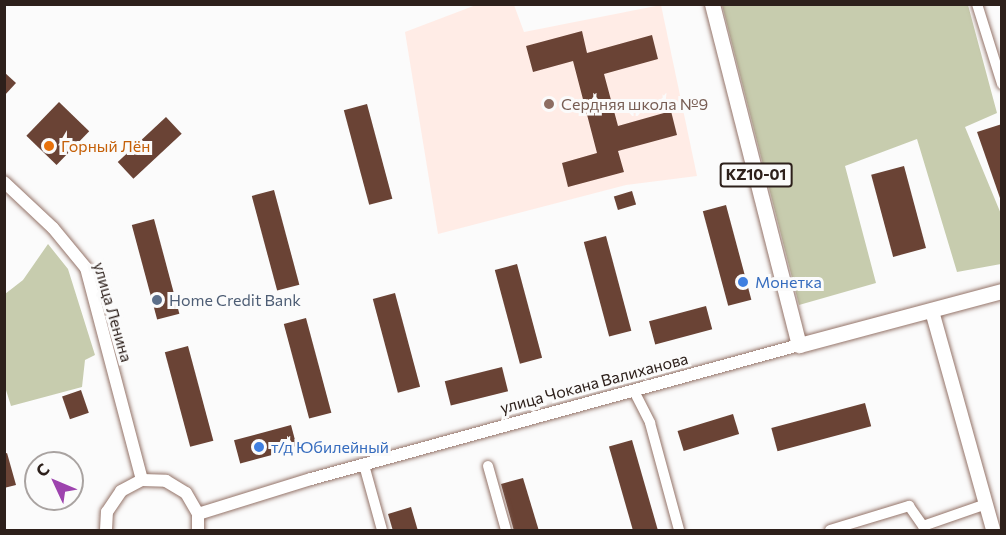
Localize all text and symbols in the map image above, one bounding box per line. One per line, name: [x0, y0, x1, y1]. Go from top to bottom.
place label: Сердняя школа №9: [561, 94, 708, 114]
marker: Сердняя школа №9: [542, 97, 556, 111]
place label: Горный Лён: [61, 136, 150, 156]
marker: Горный Лён: [42, 139, 56, 153]
road number: KZ10-01: [718, 163, 794, 187]
street label: улица Ленина: [90, 260, 136, 364]
place label: Монетка: [755, 272, 822, 292]
marker: Монетка: [736, 275, 750, 289]
place label: Home Credit Bank: [169, 290, 301, 310]
marker: Home Credit Bank: [150, 293, 164, 307]
street label: улица Чокана Валиханова: [498, 349, 690, 417]
place label: т/д Юбилейный: [271, 437, 389, 457]
marker: т/д Юбилейный: [252, 440, 266, 454]
north arrow: [24, 451, 84, 511]
text: С: [31, 459, 53, 480]

